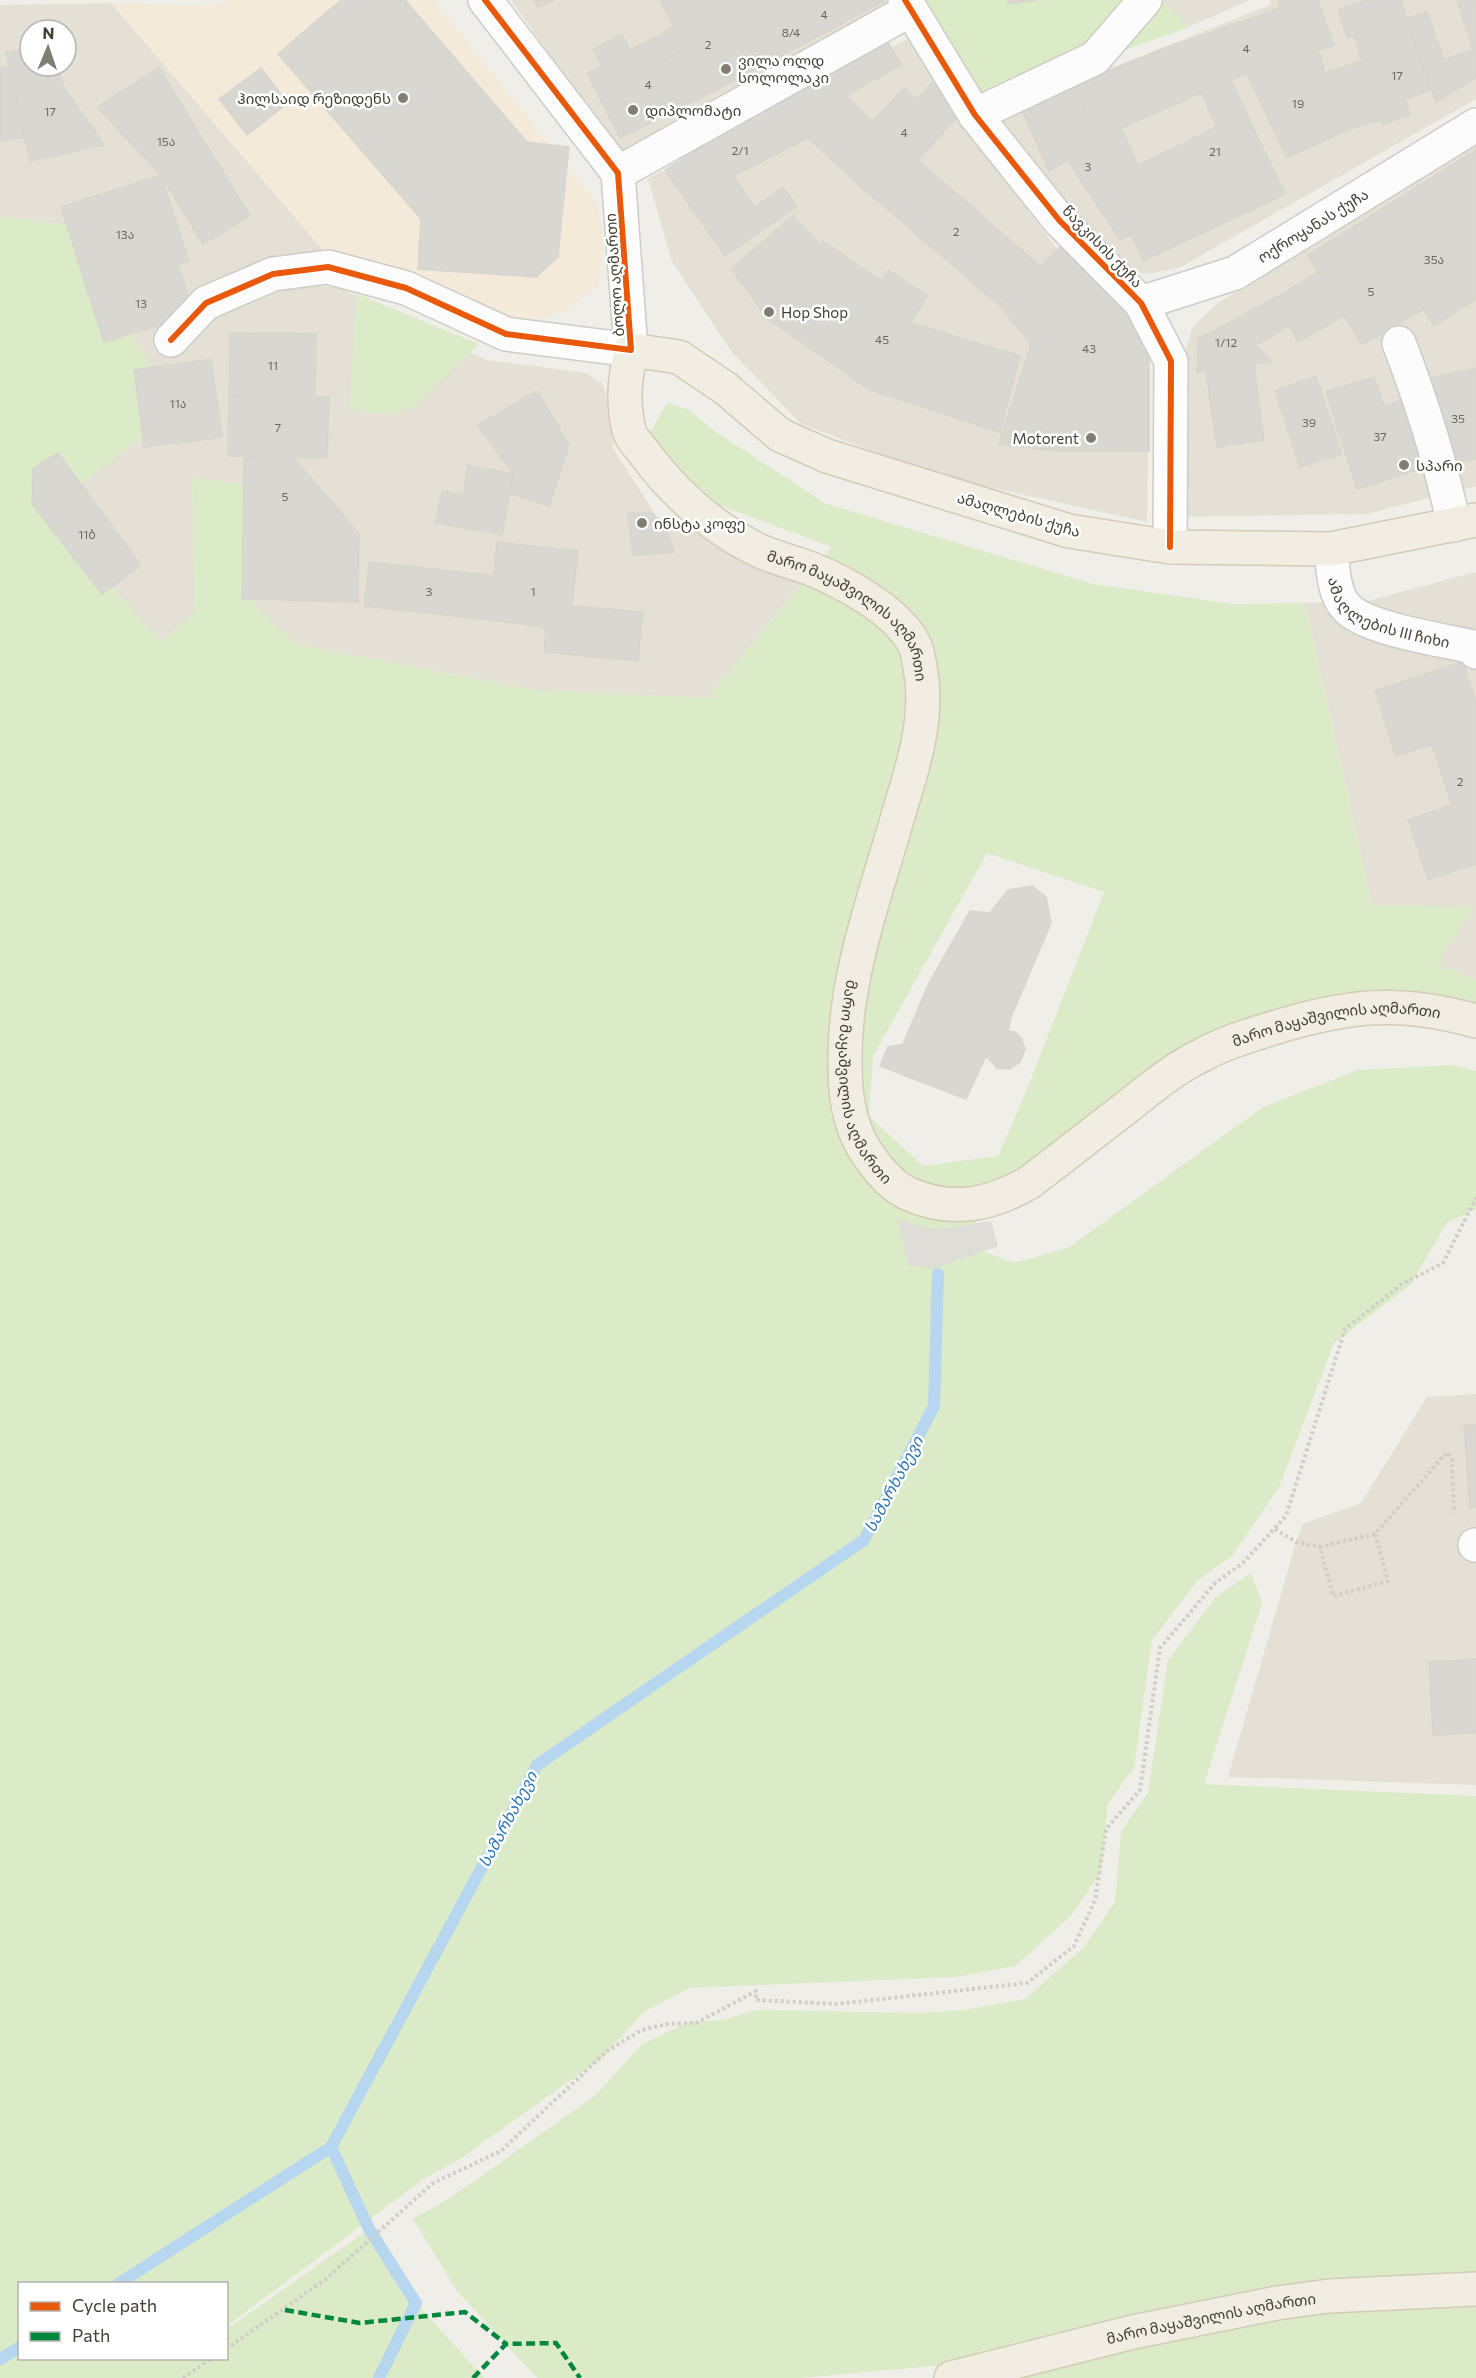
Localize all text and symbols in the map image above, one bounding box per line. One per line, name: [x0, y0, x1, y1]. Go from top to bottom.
house number: 4: [820, 7, 828, 21]
north arrow: [18, 18, 78, 78]
text: N: [42, 23, 55, 42]
house number: 8/4: [782, 25, 800, 39]
house number: 2: [705, 37, 712, 51]
house number: 4: [1242, 41, 1250, 55]
place label: ვილა ოლდ სოლოლაკი: [738, 51, 829, 87]
marker: ვილა ოლდ სოლოლაკი: [719, 62, 733, 76]
house number: 17: [1391, 68, 1403, 82]
house number: 4: [644, 77, 652, 91]
place label: ჰილსაიდ რეზიდენს: [237, 89, 391, 108]
marker: ჰილსაიდ რეზიდენს: [396, 91, 410, 105]
house number: 19: [1292, 96, 1304, 110]
place label: დიპლომატი: [645, 101, 741, 120]
marker: დიპლომატი: [626, 103, 640, 117]
house number: 17: [44, 104, 56, 118]
house number: 4: [900, 125, 908, 139]
house number: 15ა: [157, 134, 175, 148]
house number: 2/1: [731, 143, 749, 157]
house number: 21: [1209, 144, 1221, 158]
house number: 3: [1085, 159, 1092, 173]
street label: ოქროყანას ქუჩა: [1254, 184, 1371, 266]
street label: წავკისის ქუჩა: [1058, 201, 1147, 292]
street label: ბოლო აღმართი: [601, 213, 628, 337]
house number: 2: [953, 224, 960, 238]
house number: 13ა: [116, 227, 134, 241]
house number: 35ა: [1424, 252, 1444, 266]
house number: 5: [1368, 284, 1375, 298]
house number: 13: [135, 296, 147, 310]
place label: Hop Shop: [781, 303, 848, 321]
marker: Hop Shop: [762, 305, 776, 319]
house number: 45: [875, 332, 889, 346]
house number: 1/12: [1215, 335, 1237, 349]
house number: 43: [1082, 341, 1096, 355]
house number: 11: [268, 358, 278, 372]
house number: 11ა: [170, 396, 186, 410]
house number: 35: [1451, 411, 1465, 425]
house number: 39: [1302, 415, 1316, 429]
house number: 7: [275, 420, 281, 434]
place label: Motorent: [1012, 429, 1079, 447]
house number: 37: [1373, 429, 1387, 443]
marker: Motorent: [1084, 431, 1098, 445]
place label: სპარი: [1416, 456, 1463, 474]
marker: სპარი: [1397, 458, 1411, 472]
street label: ამაღლების ქუჩა: [955, 488, 1083, 541]
house number: 5: [282, 489, 289, 503]
place label: ინსტა კოფე: [654, 514, 746, 533]
marker: ინსტა კოფე: [635, 516, 649, 530]
house number: 11ბ: [78, 527, 96, 541]
street label: მარო მაყაშვილის აღმართი: [765, 546, 931, 682]
street label: ამაღლების III ჩიხი: [1325, 576, 1451, 651]
house number: 3: [426, 584, 433, 598]
house number: 1: [530, 584, 536, 598]
house number: 2: [1457, 774, 1464, 788]
street label: მარო მაყაშვილის აღმართი: [835, 979, 896, 1187]
street label: მარო მაყაშვილის აღმართი: [1229, 998, 1442, 1050]
water label: სამარხახევი: [860, 1432, 927, 1535]
water label: სამარხახევი: [474, 1767, 541, 1870]
legend: [18, 2282, 228, 2360]
street label: მარო მაყაშვილის აღმართი: [1104, 2289, 1317, 2347]
text: Cycle path: [72, 2294, 157, 2316]
text: Path: [72, 2324, 110, 2346]

